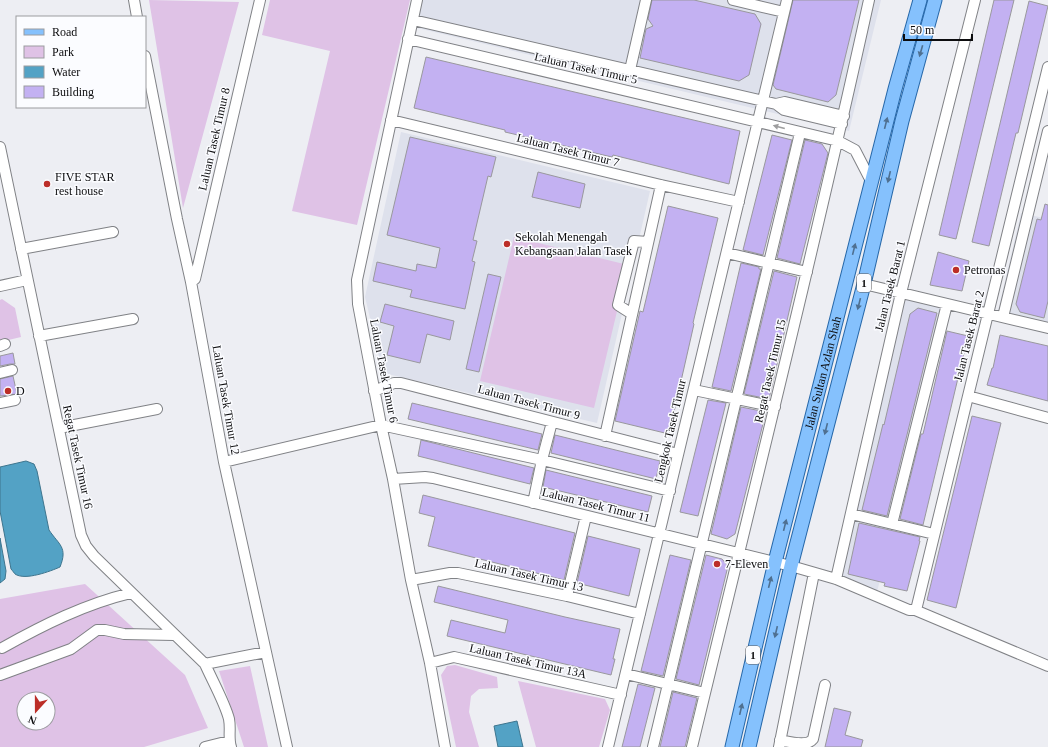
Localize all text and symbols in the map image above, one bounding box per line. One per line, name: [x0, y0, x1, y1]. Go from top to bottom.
legend: [16, 16, 146, 108]
scale bar: [904, 16, 972, 42]
text: 50 m: [910, 23, 935, 37]
text: Road: [52, 25, 77, 39]
text: Park: [52, 45, 74, 59]
one-way arrow: [918, 45, 924, 57]
street label: Laluan Tasek Timur 5: [533, 49, 639, 87]
text: Water: [52, 65, 80, 79]
text: Building: [52, 85, 94, 99]
street label: Laluan Tasek Timur 8: [195, 86, 233, 192]
one-way arrow: [883, 117, 889, 129]
one-way arrow: [772, 124, 784, 130]
street label: Laluan Tasek Timur 7: [515, 130, 621, 170]
place label: FIVE STAR rest house: [55, 170, 114, 198]
one-way arrow: [885, 171, 891, 183]
marker: FIVE STAR rest house: [42, 179, 52, 189]
place label: Sekolah Menengah Kebangsaan Jalan Tasek: [515, 230, 632, 258]
marker: Sekolah Menengah Kebangsaan Jalan Tasek: [502, 239, 512, 249]
street label: Jalan Tasek Barat 1: [872, 239, 908, 333]
one-way arrow: [852, 243, 858, 256]
place label: Petronas: [964, 263, 1006, 277]
marker: Petronas: [951, 265, 961, 275]
road number: 1: [857, 274, 871, 292]
street label: Jalan Tasek Barat 2: [951, 289, 987, 383]
one-way arrow: [856, 298, 862, 310]
street label: Jalan Sultan Azlan Shah: [802, 315, 844, 431]
street label: Laluan Tasek Timur 6: [367, 318, 401, 424]
street label: Regat Tasek Timur 15: [751, 318, 789, 424]
street label: Laluan Tasek Timur 12: [209, 344, 243, 456]
street label: Lengkok Tasek Timur: [651, 378, 689, 484]
street label: Laluan Tasek Timur 9: [476, 382, 582, 422]
place label: D: [16, 384, 25, 398]
marker: D: [3, 386, 13, 396]
street label: Regat Tasek Timur 16: [60, 404, 96, 510]
one-way arrow: [823, 423, 829, 436]
street label: Laluan Tasek Timur 11: [541, 485, 651, 525]
one-way arrow: [782, 518, 788, 530]
street label: Laluan Tasek Timur 13: [473, 556, 585, 594]
place label: 7-Eleven: [725, 557, 768, 571]
marker: 7-Eleven: [712, 559, 722, 569]
one-way arrow: [768, 576, 774, 589]
one-way arrow: [773, 625, 779, 638]
street label: Laluan Tasek Timur 13A: [468, 641, 588, 681]
road number: 1: [746, 646, 760, 664]
north arrow: [16, 691, 56, 731]
one-way arrow: [738, 703, 744, 715]
text: N: [27, 713, 38, 727]

